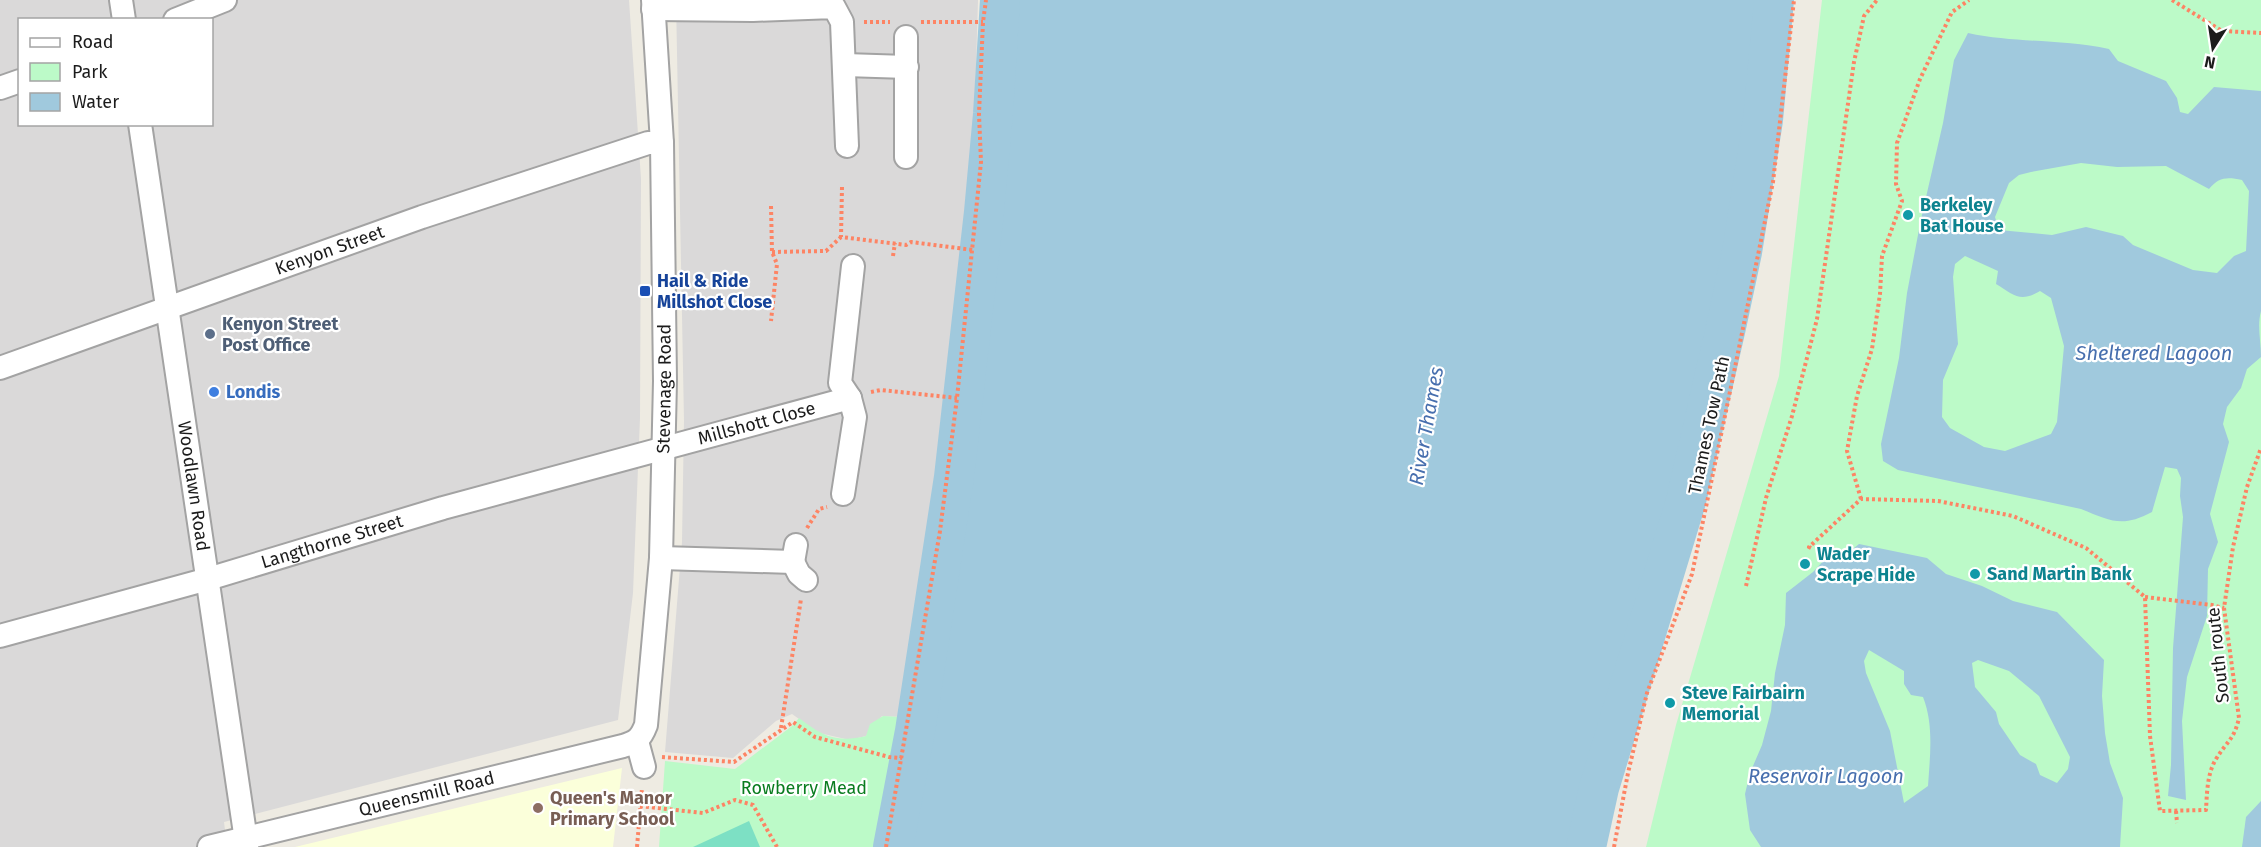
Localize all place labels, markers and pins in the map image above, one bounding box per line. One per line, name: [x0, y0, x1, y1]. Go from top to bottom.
place label: Berkeley Bat House: [1920, 194, 2004, 237]
marker: Berkeley Bat House: [1901, 208, 1915, 222]
place label: Hail & Ride Millshot Close: [657, 270, 772, 313]
marker: Hail & Ride Millshot Close: [638, 284, 652, 298]
place label: Kenyon Street Post Office: [222, 313, 339, 356]
marker: Kenyon Street Post Office: [203, 327, 217, 341]
place label: Londis: [226, 381, 281, 403]
marker: Londis: [207, 385, 221, 399]
place label: Wader Scrape Hide: [1817, 543, 1915, 586]
marker: Wader Scrape Hide: [1798, 557, 1812, 571]
place label: Sand Martin Bank: [1987, 563, 2133, 585]
marker: Sand Martin Bank: [1968, 567, 1982, 581]
place label: Steve Fairbairn Memorial: [1682, 682, 1805, 725]
marker: Steve Fairbairn Memorial: [1663, 696, 1677, 710]
place label: Queen's Manor Primary School: [550, 787, 675, 830]
marker: Queen's Manor Primary School: [531, 801, 545, 815]

